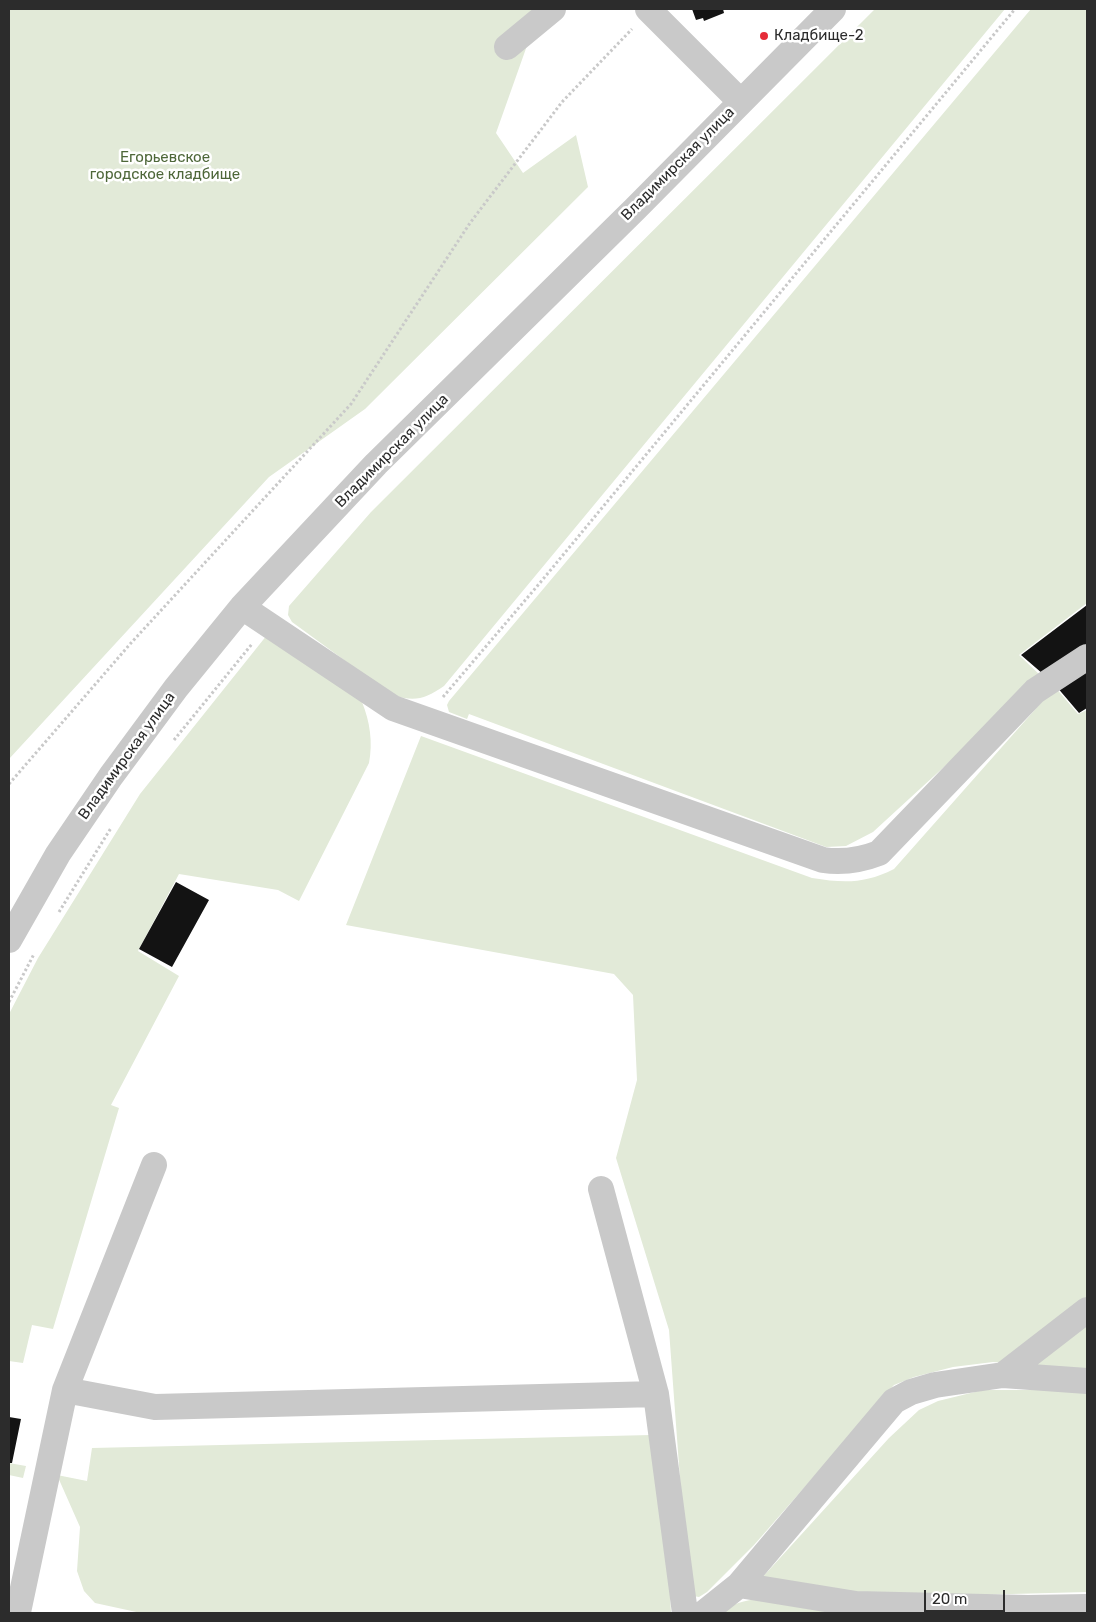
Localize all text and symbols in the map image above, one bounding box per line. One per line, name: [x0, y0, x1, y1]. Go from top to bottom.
place label: Кладбище-2: [774, 27, 863, 45]
marker: Кладбище-2: [758, 30, 770, 42]
street label: Владимирская улица: [618, 104, 738, 224]
park label: Егорьевское городское кладбище: [90, 149, 240, 184]
street label: Владимирская улица: [332, 391, 452, 511]
street label: Владимирская улица: [75, 689, 179, 823]
scale bar: [926, 1580, 1007, 1612]
text: 20 m: [932, 1590, 967, 1608]

